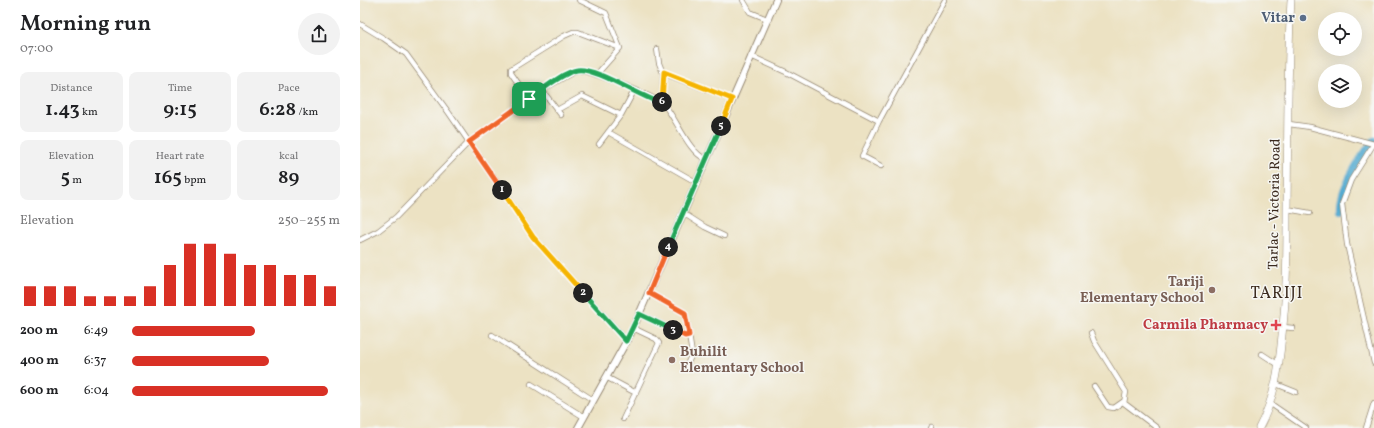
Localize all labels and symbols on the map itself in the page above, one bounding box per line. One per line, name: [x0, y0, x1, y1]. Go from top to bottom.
place label: Vitar: [1261, 9, 1295, 28]
marker: Vitar: [1298, 13, 1308, 23]
pin: [512, 82, 546, 116]
pin: 6: [652, 92, 672, 112]
pin: 5: [711, 116, 731, 136]
street label: Tarlac - Victoria Road: [1264, 138, 1286, 270]
pin: 1: [492, 180, 512, 200]
pin: 4: [658, 237, 678, 257]
place label: Tariji Elementary School: [1080, 273, 1204, 308]
pin: 2: [573, 283, 593, 303]
district label: TARIJI: [1250, 283, 1304, 305]
marker: Tariji Elementary School: [1207, 285, 1217, 295]
place label: Carmila Pharmacy: [1143, 316, 1268, 335]
pin: 3: [663, 320, 683, 340]
marker: Carmila Pharmacy: [1271, 320, 1281, 330]
place label: Buhilit Elementary School: [680, 343, 804, 378]
marker: Buhilit Elementary School: [667, 355, 677, 365]

